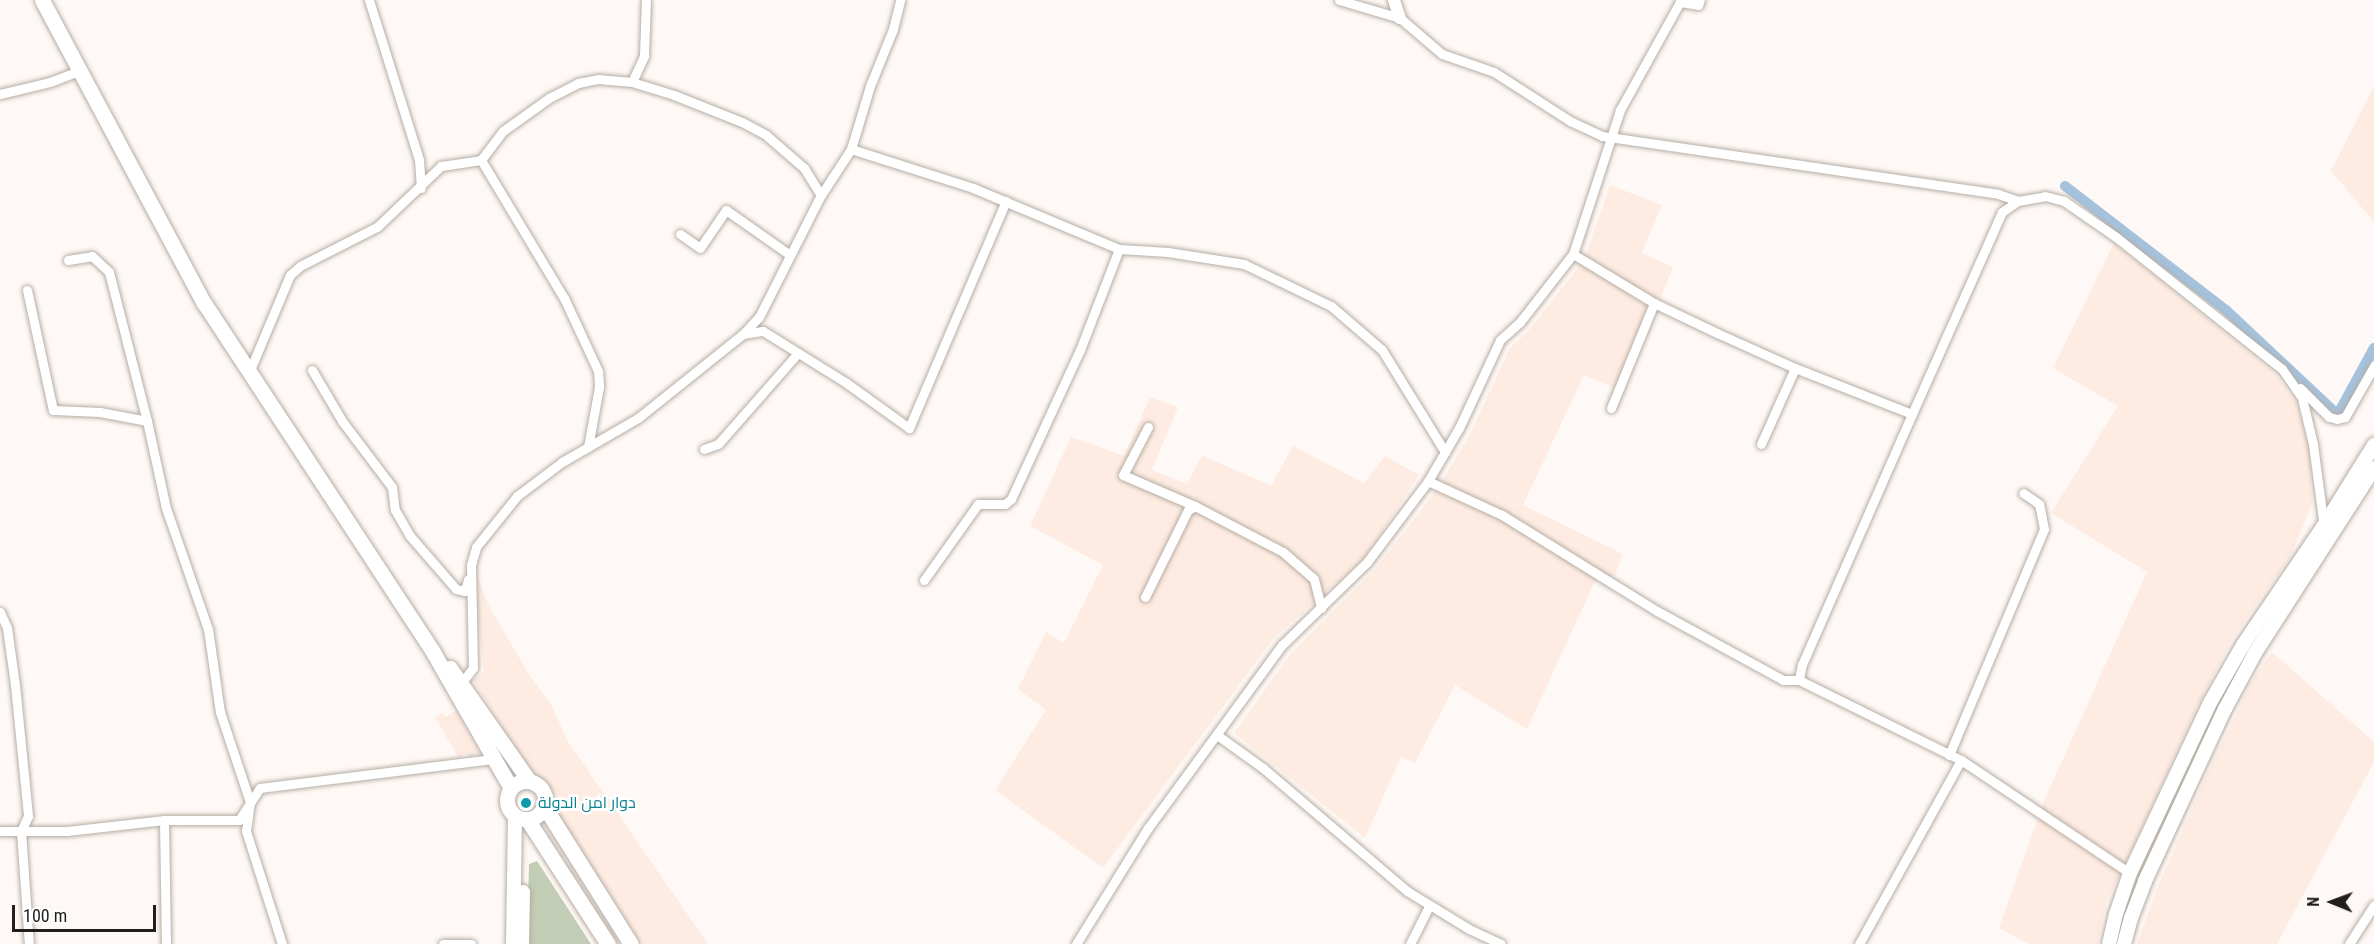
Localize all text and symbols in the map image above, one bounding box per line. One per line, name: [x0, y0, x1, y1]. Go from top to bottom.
place label: دوار امن الدولة: [538, 793, 636, 813]
marker: دوار امن الدولة: [519, 796, 533, 810]
north arrow: [2302, 872, 2362, 932]
scale bar: [15, 893, 159, 931]
text: N: [2304, 897, 2323, 907]
text: 100 m: [23, 905, 67, 926]

